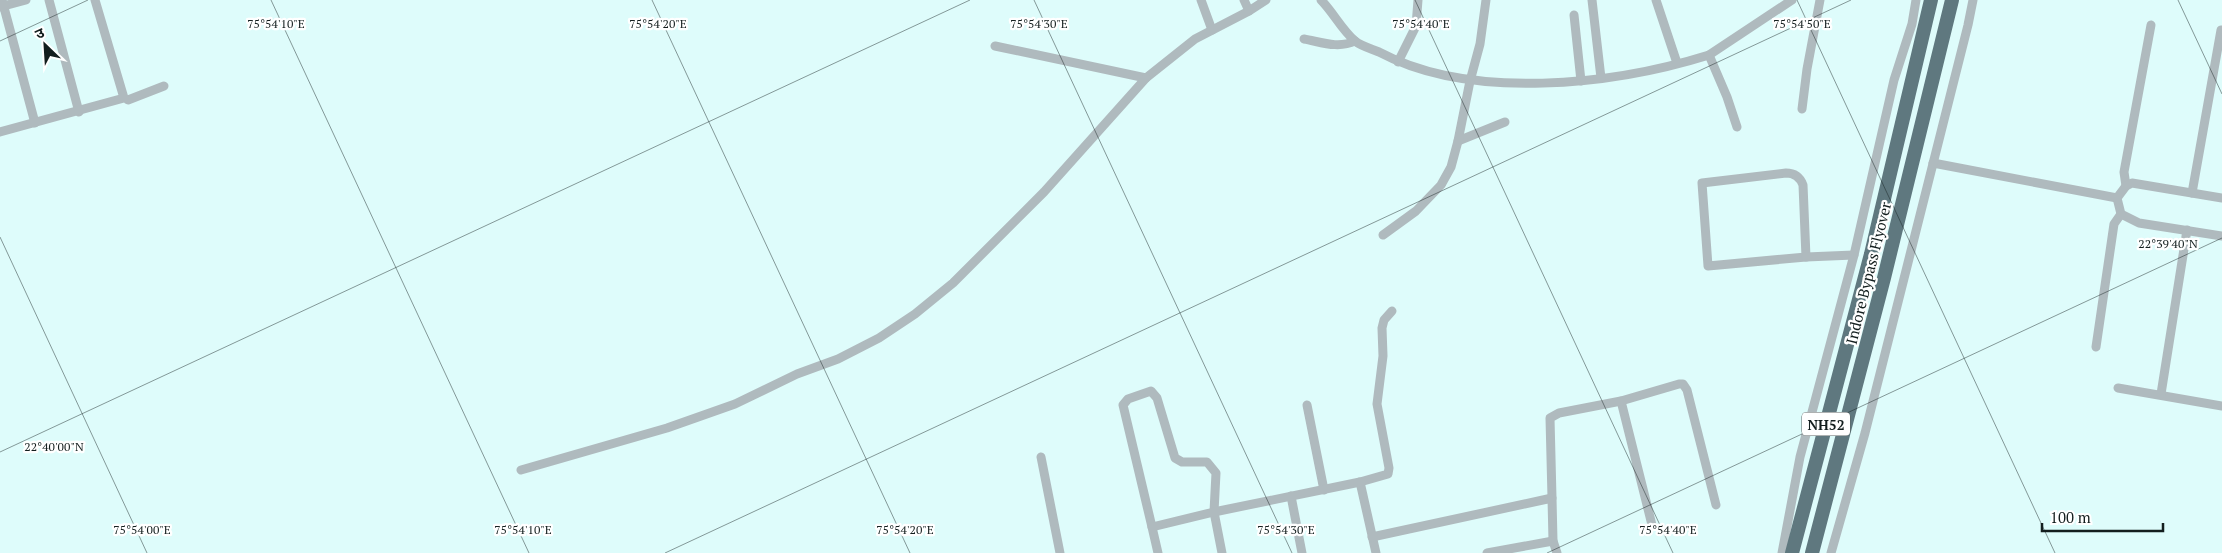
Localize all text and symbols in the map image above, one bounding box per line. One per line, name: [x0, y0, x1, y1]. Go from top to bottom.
text: 75°54'10"E: [247, 16, 305, 31]
text: 75°54'20"E: [629, 16, 687, 31]
text: 75°54'30"E: [1010, 16, 1068, 31]
text: 75°54'40"E: [1392, 16, 1450, 31]
text: 75°54'50"E: [1773, 16, 1831, 31]
north arrow: [20, 20, 70, 70]
text: उ: [32, 22, 48, 43]
street label: Indore Bypass Flyover: [1841, 200, 1895, 346]
text: 22°39'40"N: [2138, 236, 2198, 251]
road number: NH52: [1802, 412, 1850, 436]
text: 22°40'00"N: [24, 439, 84, 454]
scale bar: [2042, 500, 2163, 532]
text: 100 m: [2050, 507, 2091, 527]
text: 75°54'00"E: [113, 522, 171, 537]
text: 75°54'10"E: [494, 522, 552, 537]
text: 75°54'20"E: [876, 522, 934, 537]
text: 75°54'30"E: [1257, 522, 1315, 537]
text: 75°54'40"E: [1639, 522, 1697, 537]

